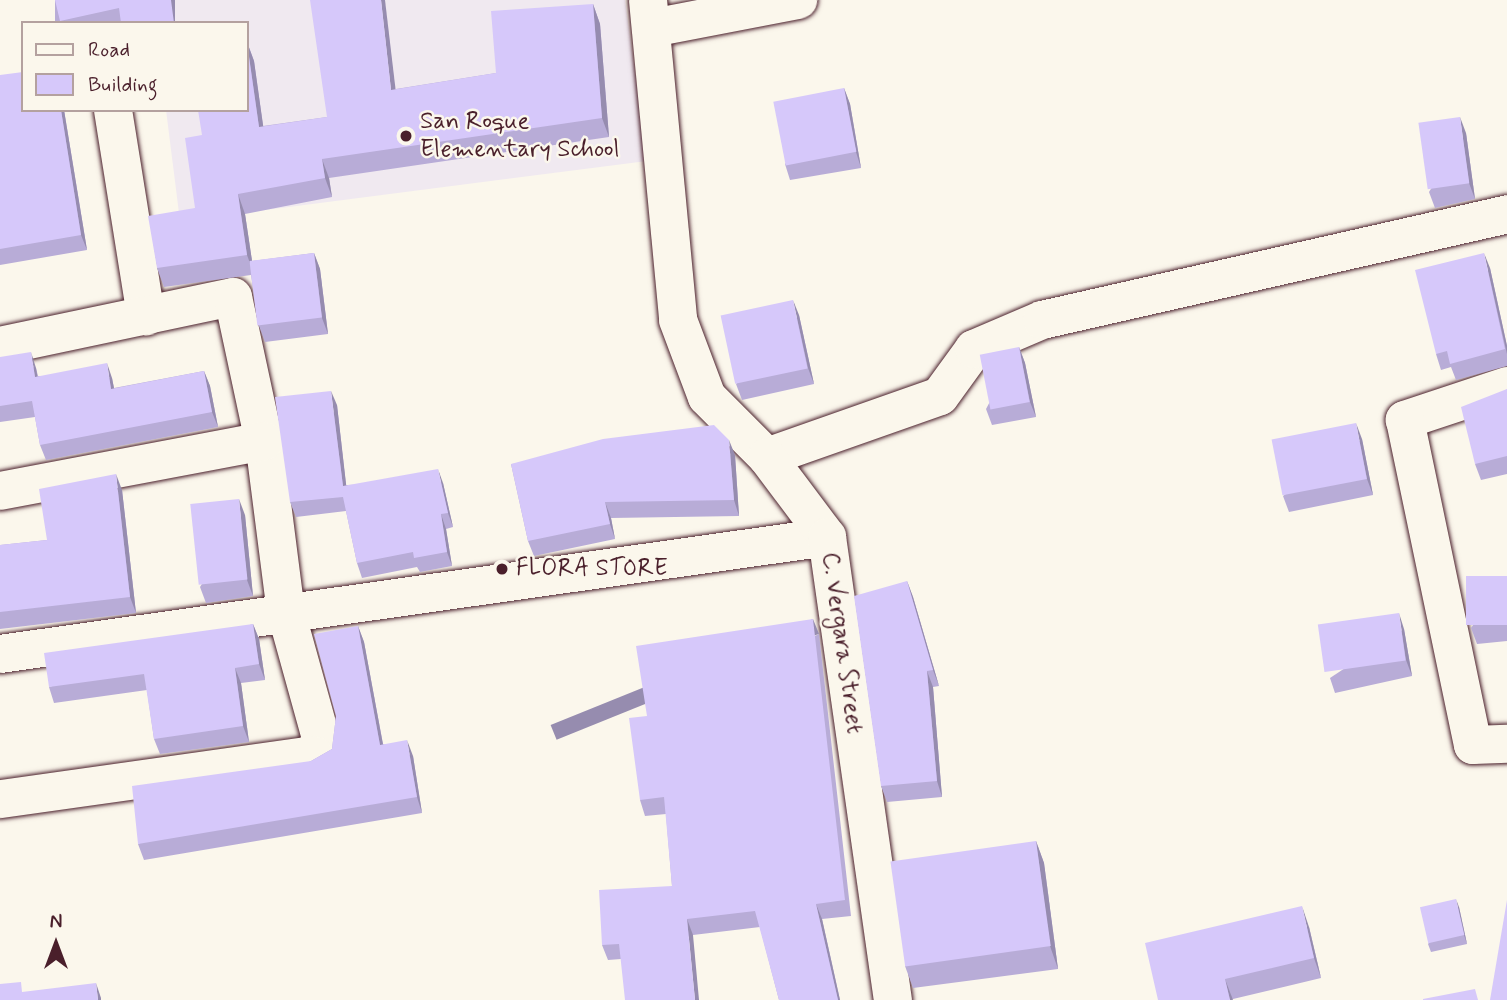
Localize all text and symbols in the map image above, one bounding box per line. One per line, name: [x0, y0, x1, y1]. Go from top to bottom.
legend: [21, 21, 248, 112]
text: Road: [88, 36, 130, 64]
text: Building: [88, 71, 158, 99]
place label: San Roque Elementary School: [420, 108, 619, 164]
marker: San Roque Elementary School: [398, 128, 414, 144]
street label: C. Vergara Street: [815, 548, 869, 738]
place label: FLORA STORE: [516, 555, 672, 583]
marker: FLORA STORE: [494, 561, 510, 577]
north arrow: [21, 909, 91, 979]
text: N: [50, 910, 62, 935]

